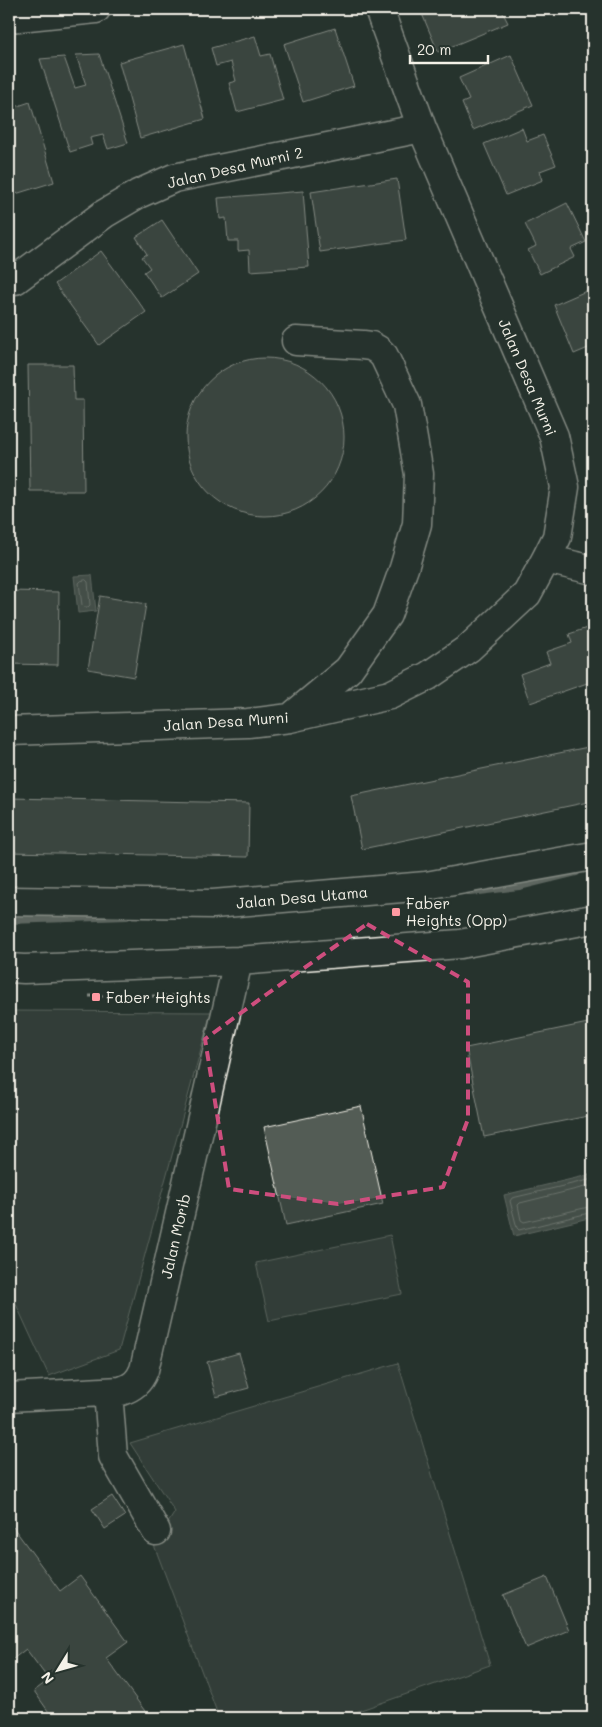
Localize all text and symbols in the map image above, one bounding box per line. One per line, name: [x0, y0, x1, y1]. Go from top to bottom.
scale bar: [410, 32, 487, 64]
text: 20 m: [417, 39, 451, 59]
street label: Jalan Desa Murni 2: [165, 142, 305, 192]
street label: Jalan Desa Murni: [494, 315, 562, 439]
street label: Jalan Desa Murni: [163, 707, 289, 735]
street label: Jalan Desa Utama: [235, 881, 369, 913]
place label: Faber Heights (Opp): [406, 893, 507, 930]
marker: Faber Heights (Opp): [390, 906, 402, 918]
place label: Faber Heights: [106, 987, 211, 1007]
marker: Faber Heights: [90, 991, 102, 1003]
street label: Jalan Morib: [156, 1192, 194, 1280]
north arrow: [32, 1644, 82, 1694]
text: N: [36, 1668, 58, 1688]

